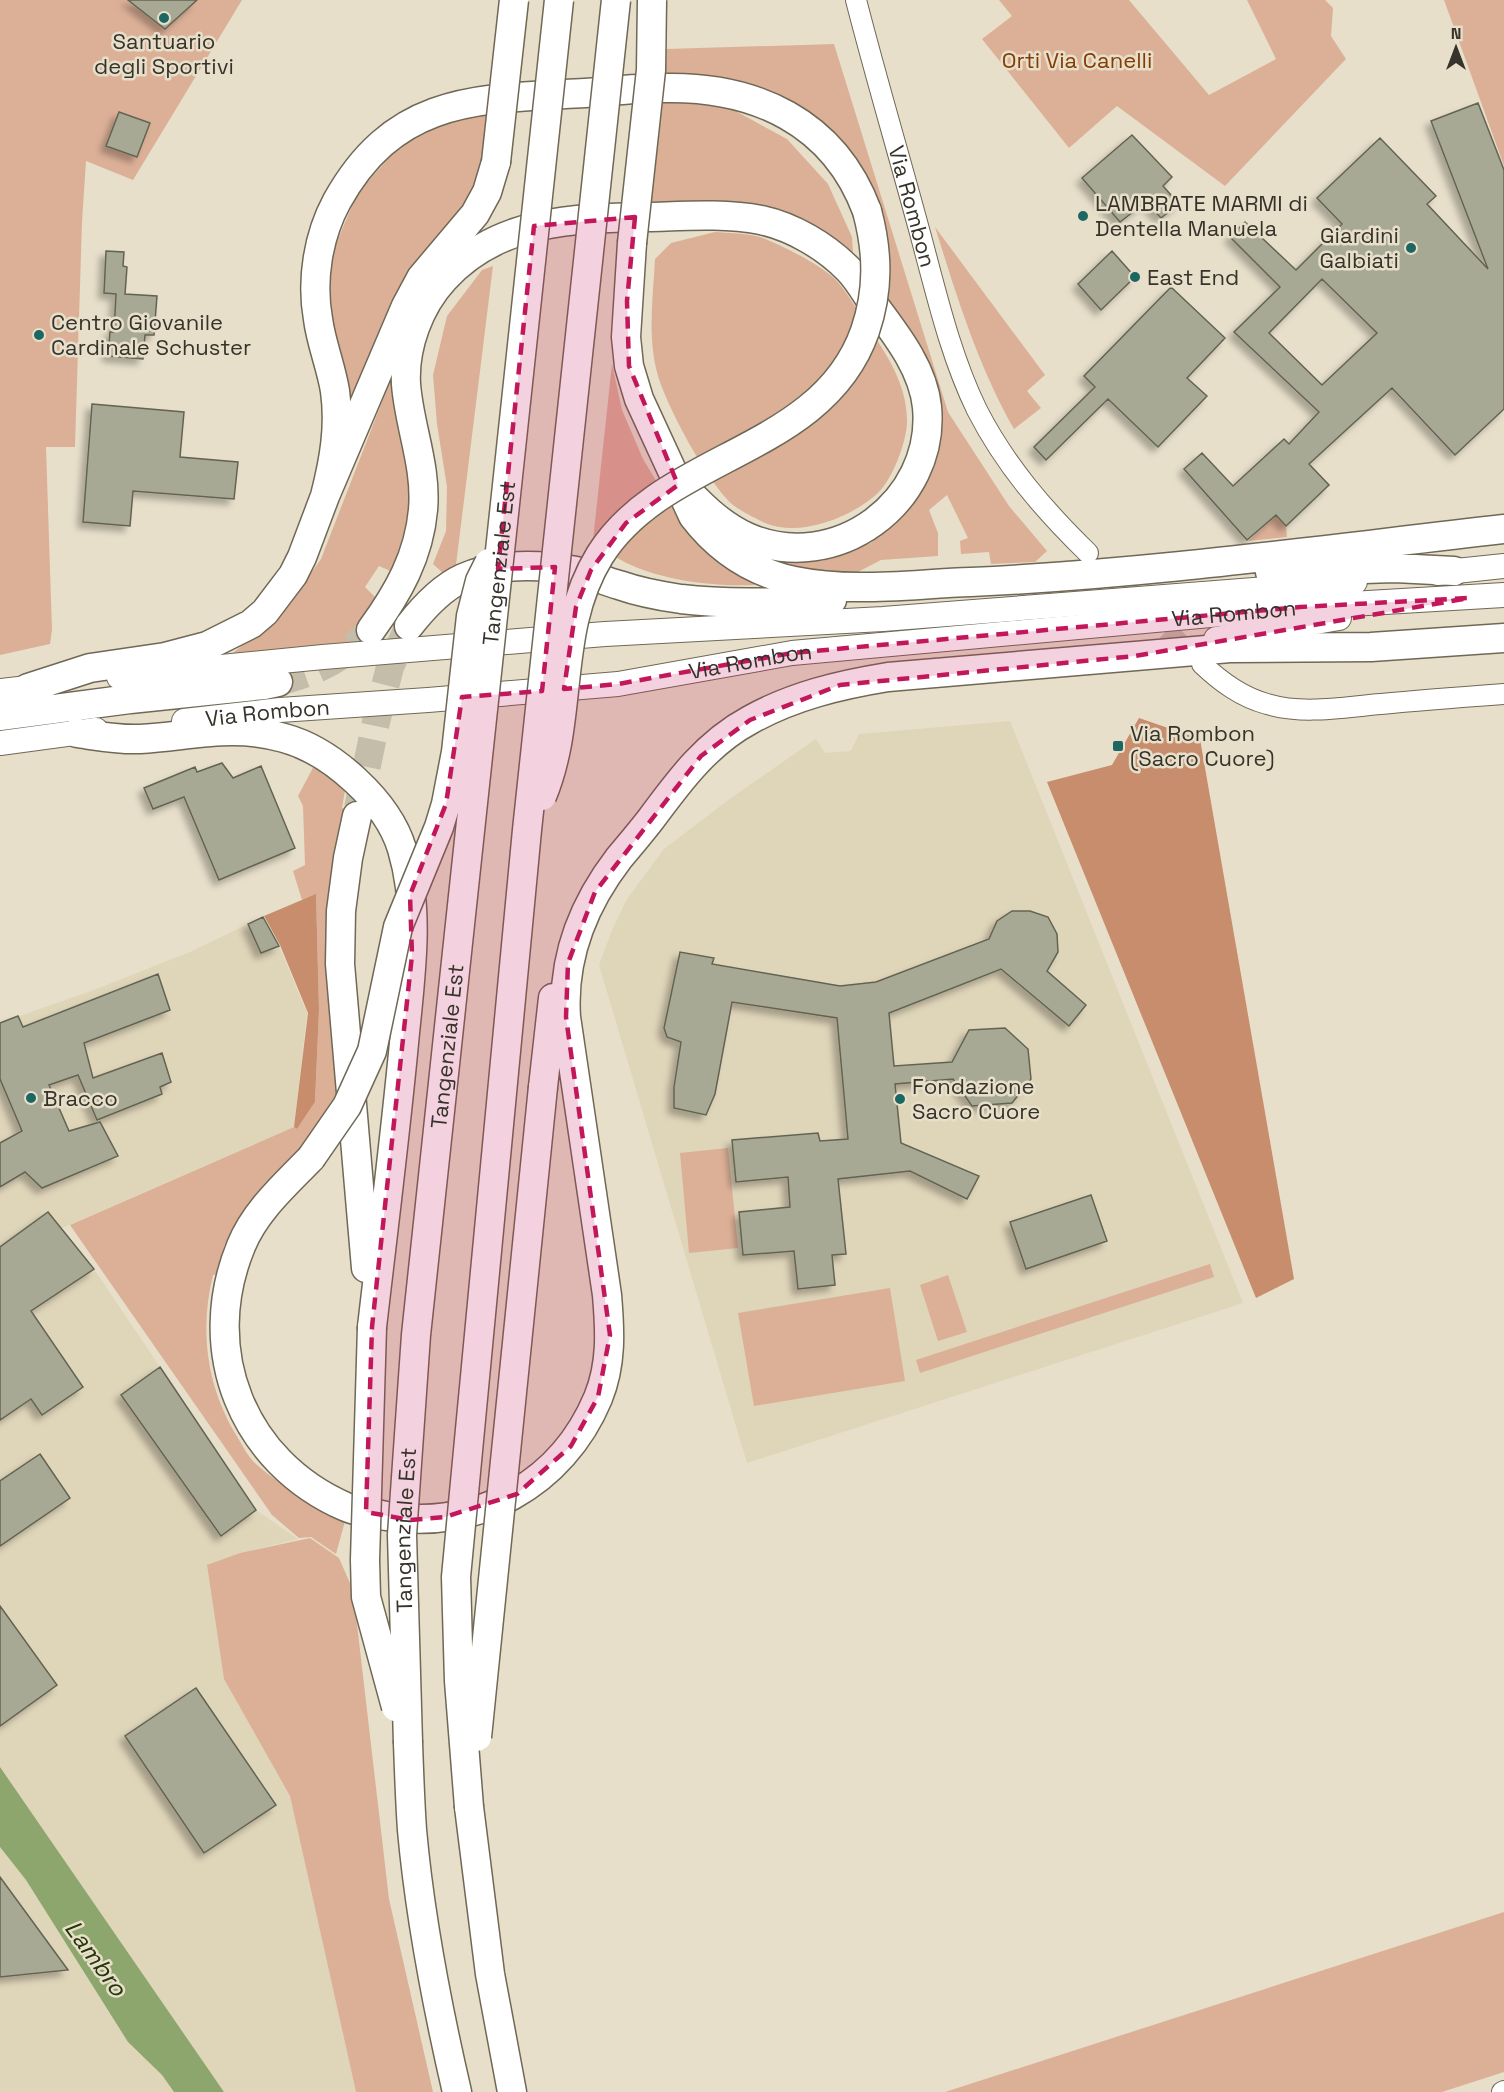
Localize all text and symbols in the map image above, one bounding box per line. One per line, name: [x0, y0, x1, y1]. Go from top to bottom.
marker: Santuario degli Sportivi: [157, 11, 171, 25]
north arrow: [1426, 18, 1486, 78]
text: N: [1451, 23, 1461, 44]
place label: Santuario degli Sportivi: [94, 27, 234, 80]
park label: Orti Via Canelli: [1002, 46, 1152, 74]
street label: Via Rombon: [882, 142, 942, 270]
place label: LAMBRATE MARMI di Dentella Manuela: [1095, 189, 1308, 242]
marker: LAMBRATE MARMI di Dentella Manuela: [1076, 209, 1090, 223]
place label: Giardini Galbiati: [1319, 221, 1399, 274]
marker: Giardini Galbiati: [1404, 241, 1418, 255]
place label: East End: [1147, 263, 1239, 291]
marker: East End: [1128, 270, 1142, 284]
place label: Centro Giovanile Cardinale Schuster: [51, 308, 251, 361]
marker: Centro Giovanile Cardinale Schuster: [32, 328, 46, 342]
street label: Tangenziale Est: [476, 479, 521, 647]
street label: Via Rombon: [1170, 593, 1297, 633]
street label: Via Rombon: [686, 637, 813, 685]
street label: Via Rombon: [204, 693, 331, 732]
place label: Via Rombon (Sacro Cuore): [1130, 719, 1275, 772]
marker: Via Rombon (Sacro Cuore): [1111, 739, 1125, 753]
street label: Tangenziale Est: [424, 963, 470, 1130]
place label: Fondazione Sacro Cuore: [912, 1072, 1040, 1125]
place label: Bracco: [43, 1084, 118, 1112]
marker: Bracco: [24, 1091, 38, 1105]
marker: Fondazione Sacro Cuore: [893, 1092, 907, 1106]
street label: Tangenziale Est: [388, 1447, 422, 1613]
water label: Lambro: [58, 1914, 135, 2003]

